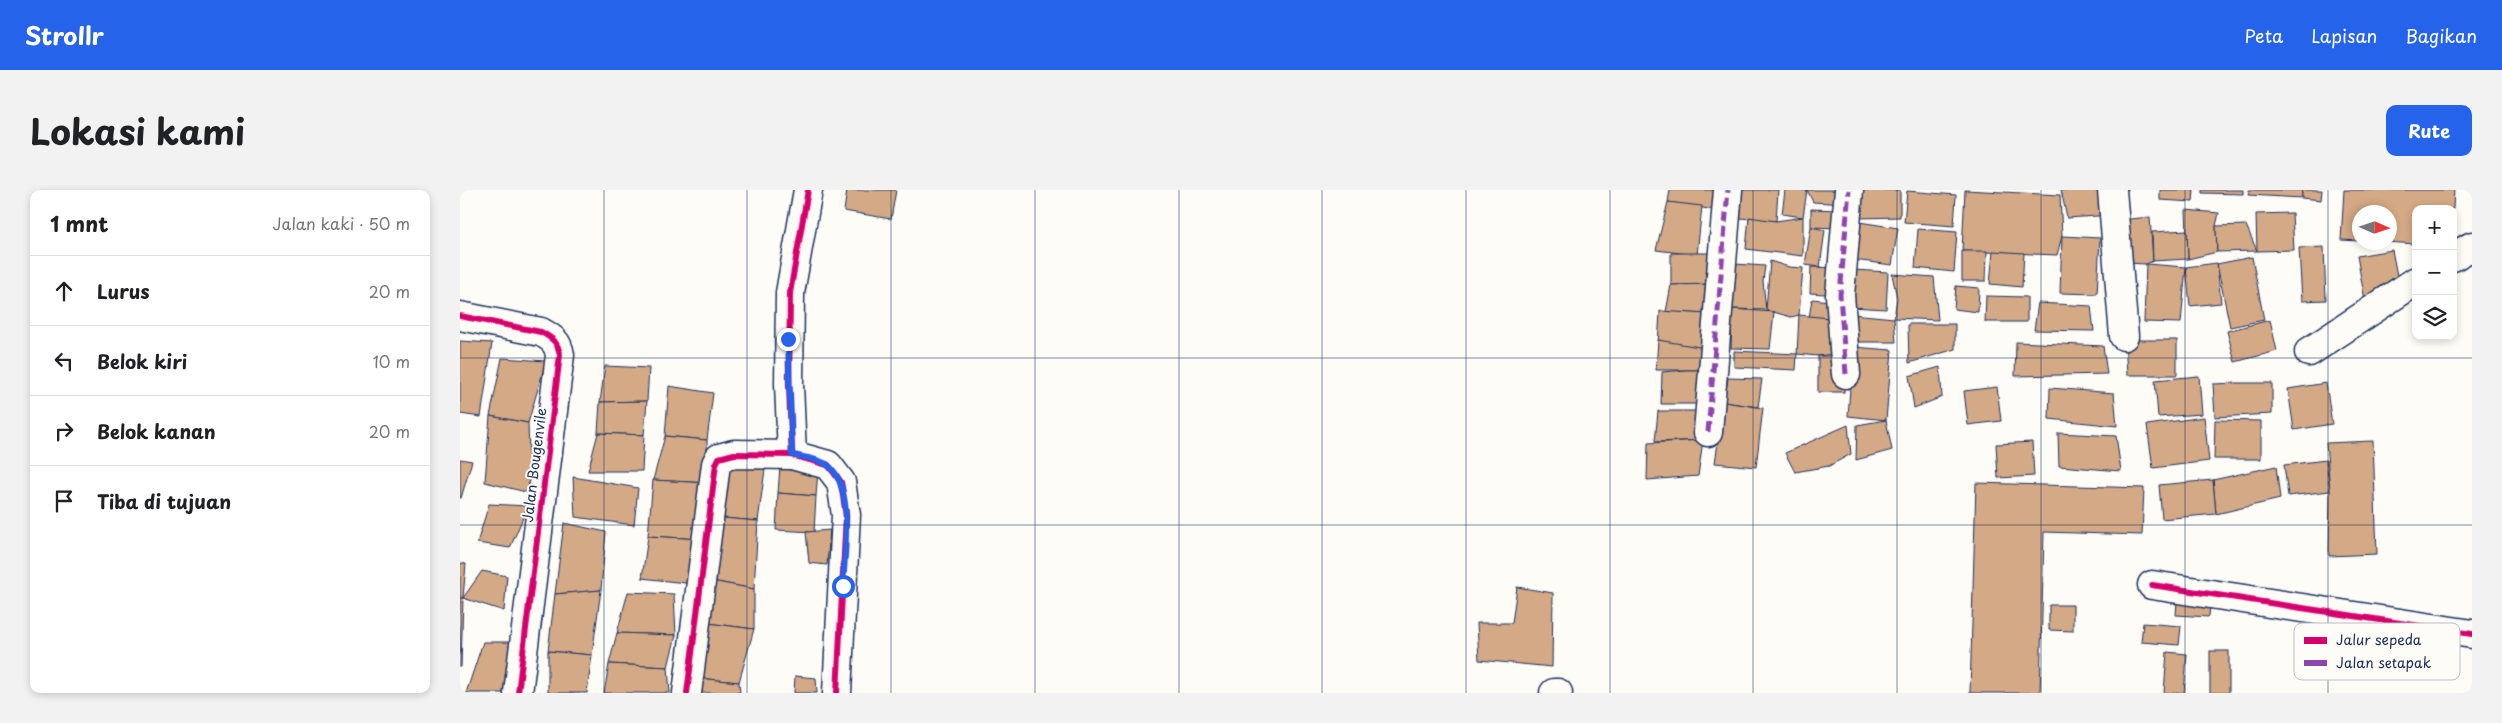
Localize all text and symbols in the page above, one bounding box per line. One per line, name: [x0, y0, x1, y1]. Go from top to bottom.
text: Strollr: [25, 17, 104, 53]
text: Peta: [2245, 22, 2283, 49]
text: Lapisan: [2311, 22, 2377, 49]
text: Bagikan: [2405, 22, 2477, 49]
text: Lokasi kami: [30, 104, 245, 157]
button: Rute: [2386, 105, 2472, 156]
north arrow: [2352, 205, 2397, 250]
map controls: [2412, 205, 2457, 340]
button: +: [2412, 205, 2457, 250]
text: 1 mnt: [50, 207, 108, 239]
text: Jalan kaki · 50 m: [273, 211, 410, 235]
button: −: [2412, 250, 2457, 295]
icon: ahead: [50, 277, 78, 305]
text: Lurus: [97, 277, 150, 305]
text: 20 m: [369, 279, 410, 303]
button: layers: [2412, 295, 2457, 340]
route end: [777, 328, 800, 351]
icon: left: [50, 347, 78, 375]
text: Belok kiri: [97, 347, 187, 375]
text: 10 m: [373, 349, 410, 373]
street label: Jalan Bougenvile: [517, 406, 551, 523]
icon: right: [50, 417, 78, 445]
text: Belok kanan: [97, 417, 216, 445]
text: 20 m: [369, 419, 410, 443]
icon: arrive: [50, 487, 78, 515]
text: Tiba di tujuan: [97, 487, 231, 515]
route start: [832, 575, 855, 598]
legend: [2294, 623, 2460, 680]
text: Jalur sepeda: [2336, 629, 2422, 650]
text: Jalan setapak: [2336, 652, 2432, 673]

